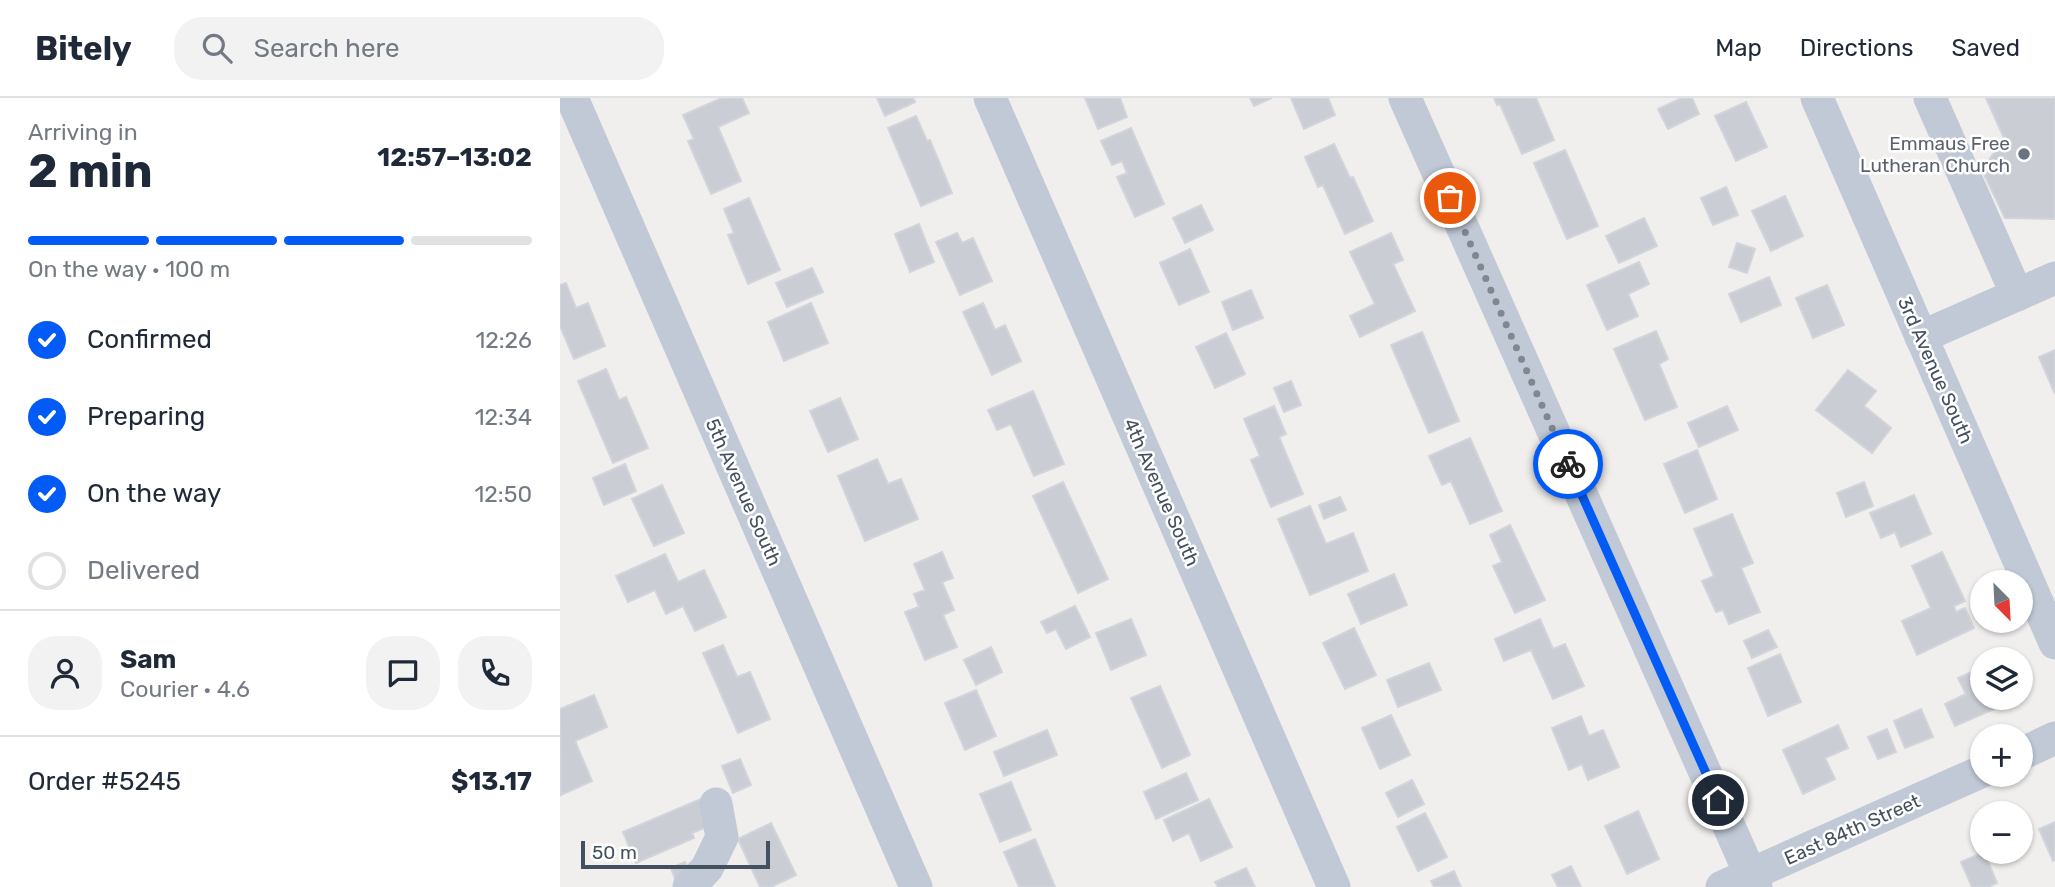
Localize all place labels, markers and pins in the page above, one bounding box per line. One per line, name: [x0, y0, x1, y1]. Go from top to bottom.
place label: Emmaus Free Lutheran Church: [1860, 132, 2010, 177]
marker: Emmaus Free Lutheran Church: [2016, 146, 2032, 162]
pin: [1420, 168, 1480, 228]
pin: [1688, 770, 1748, 830]

